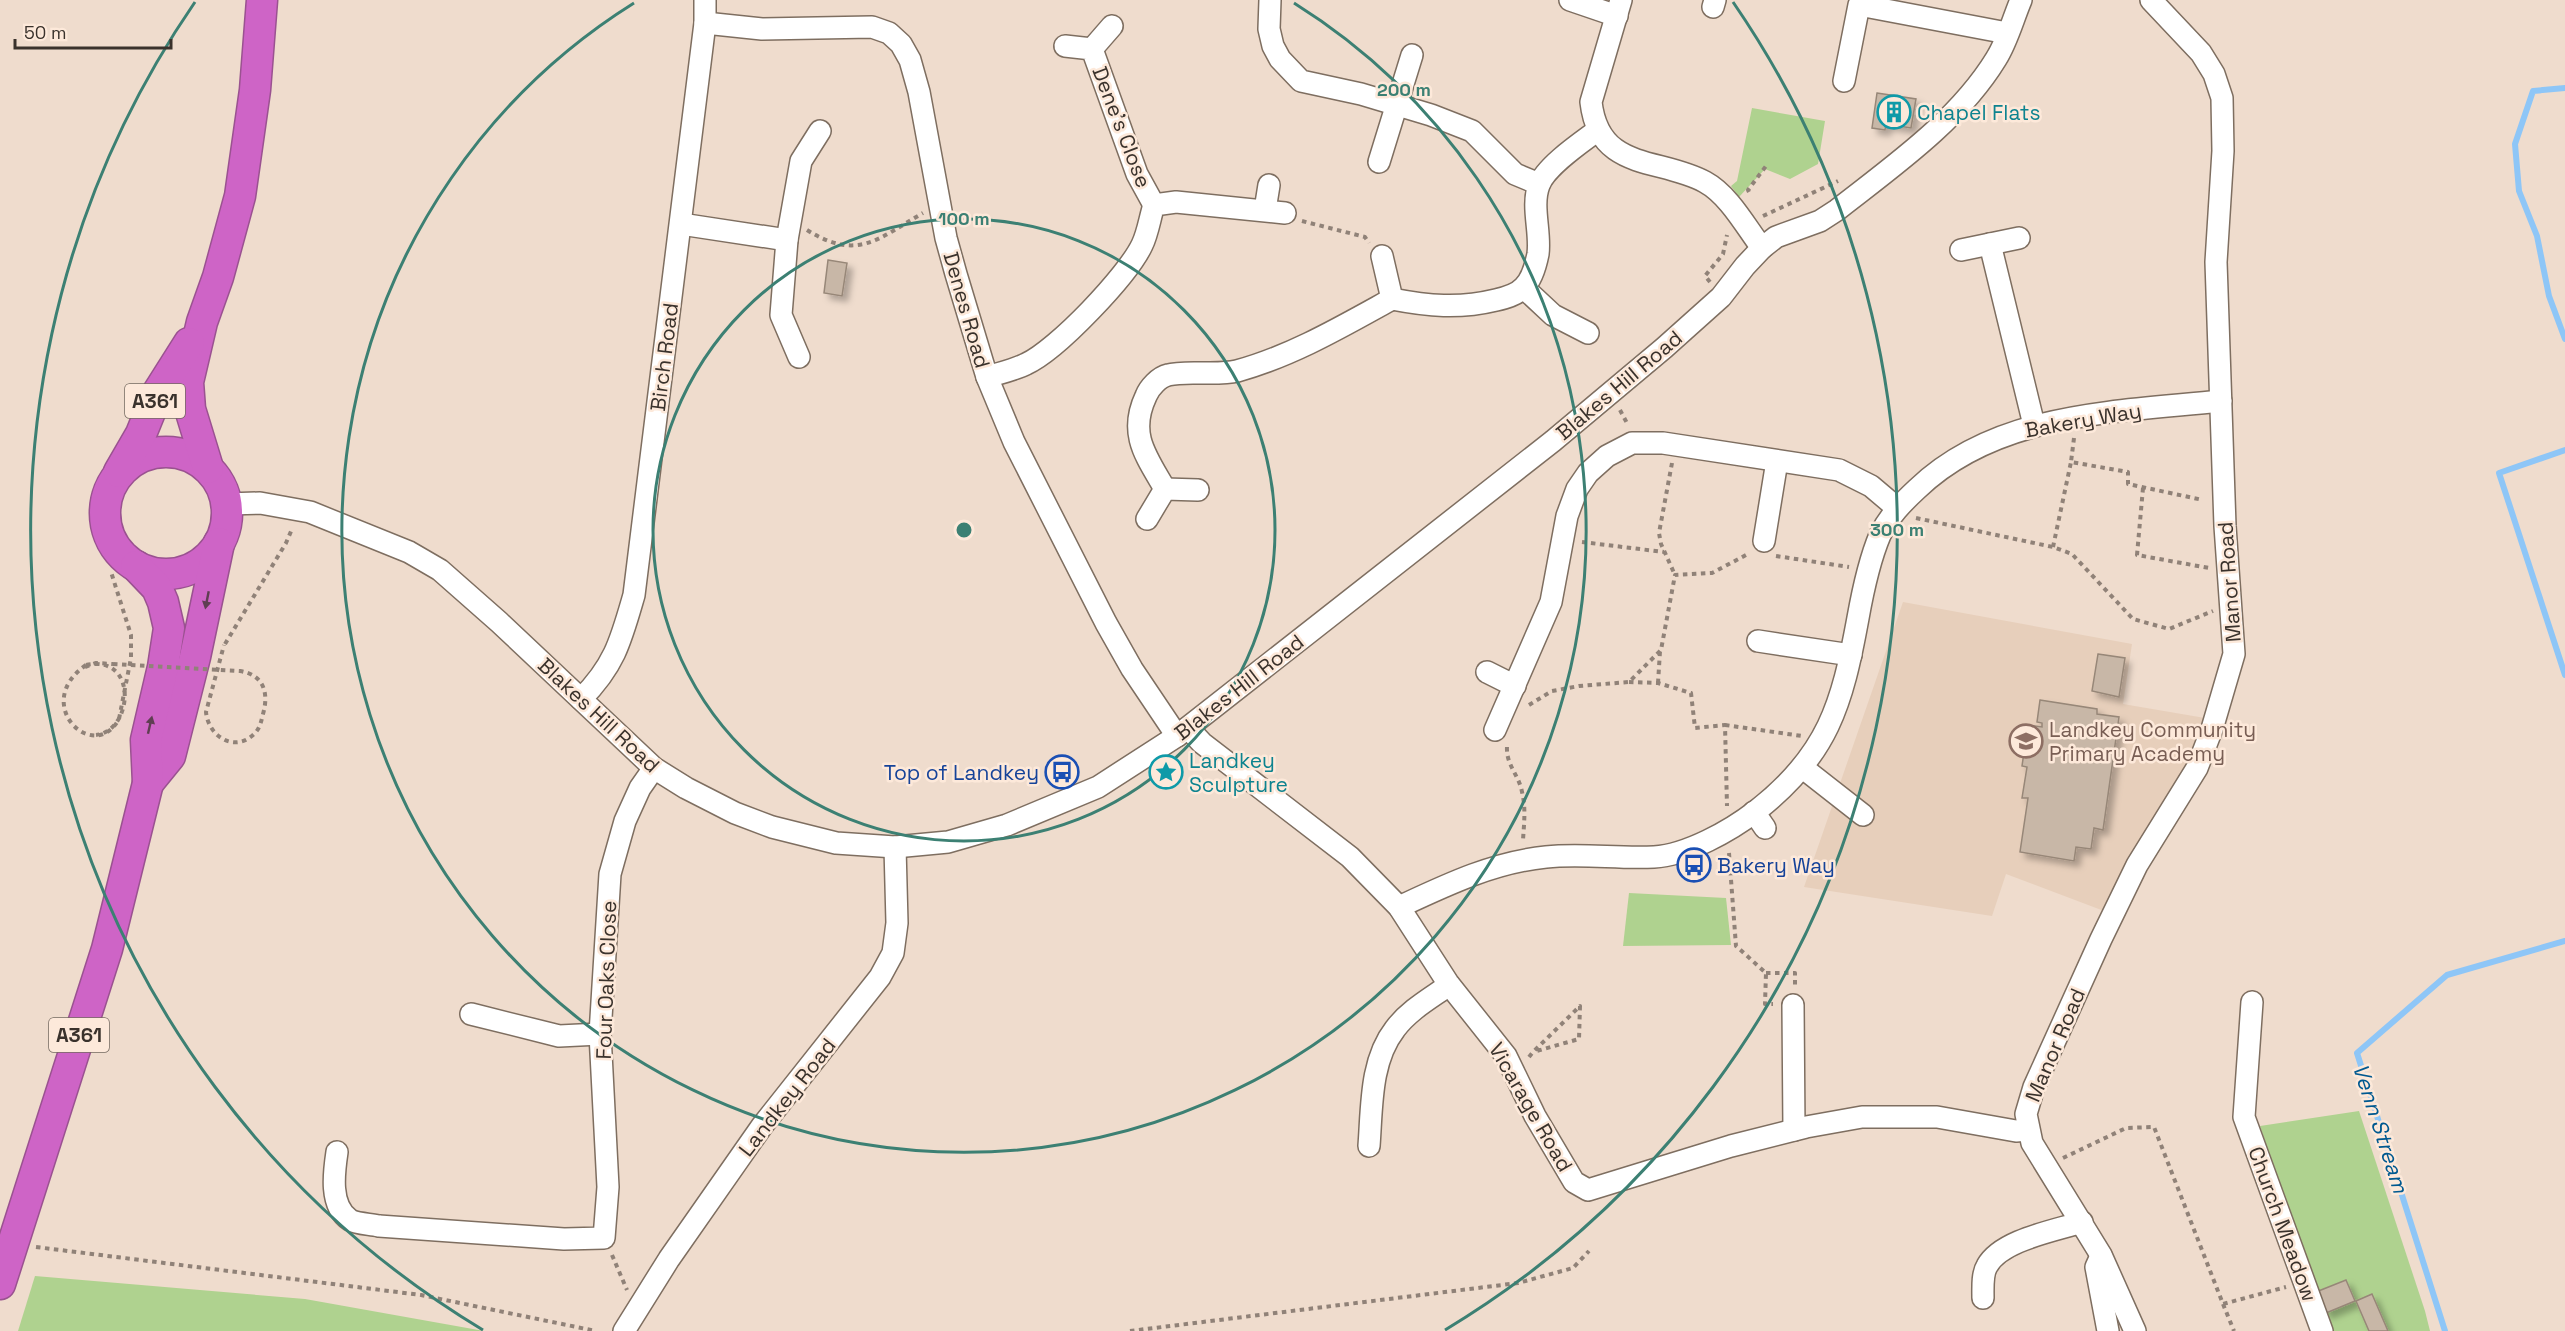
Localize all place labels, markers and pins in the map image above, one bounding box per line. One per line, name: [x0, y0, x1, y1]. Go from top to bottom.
building icon: Chapel Flats: [1876, 94, 1912, 130]
place label: Chapel Flats: [1917, 99, 2041, 126]
centre of rings: [954, 520, 974, 540]
place label: Landkey Community Primary Academy: [2049, 716, 2256, 767]
school or university icon: Landkey Community Primary Academy: [2008, 723, 2044, 759]
place label: Landkey Sculpture: [1189, 747, 1288, 798]
bus stop icon: Top of Landkey: [1044, 754, 1080, 790]
place icon: Landkey Sculpture: [1148, 754, 1184, 790]
place label: Top of Landkey: [884, 759, 1039, 786]
bus stop icon: Bakery Way: [1676, 847, 1712, 883]
place label: Bakery Way: [1717, 852, 1835, 879]

